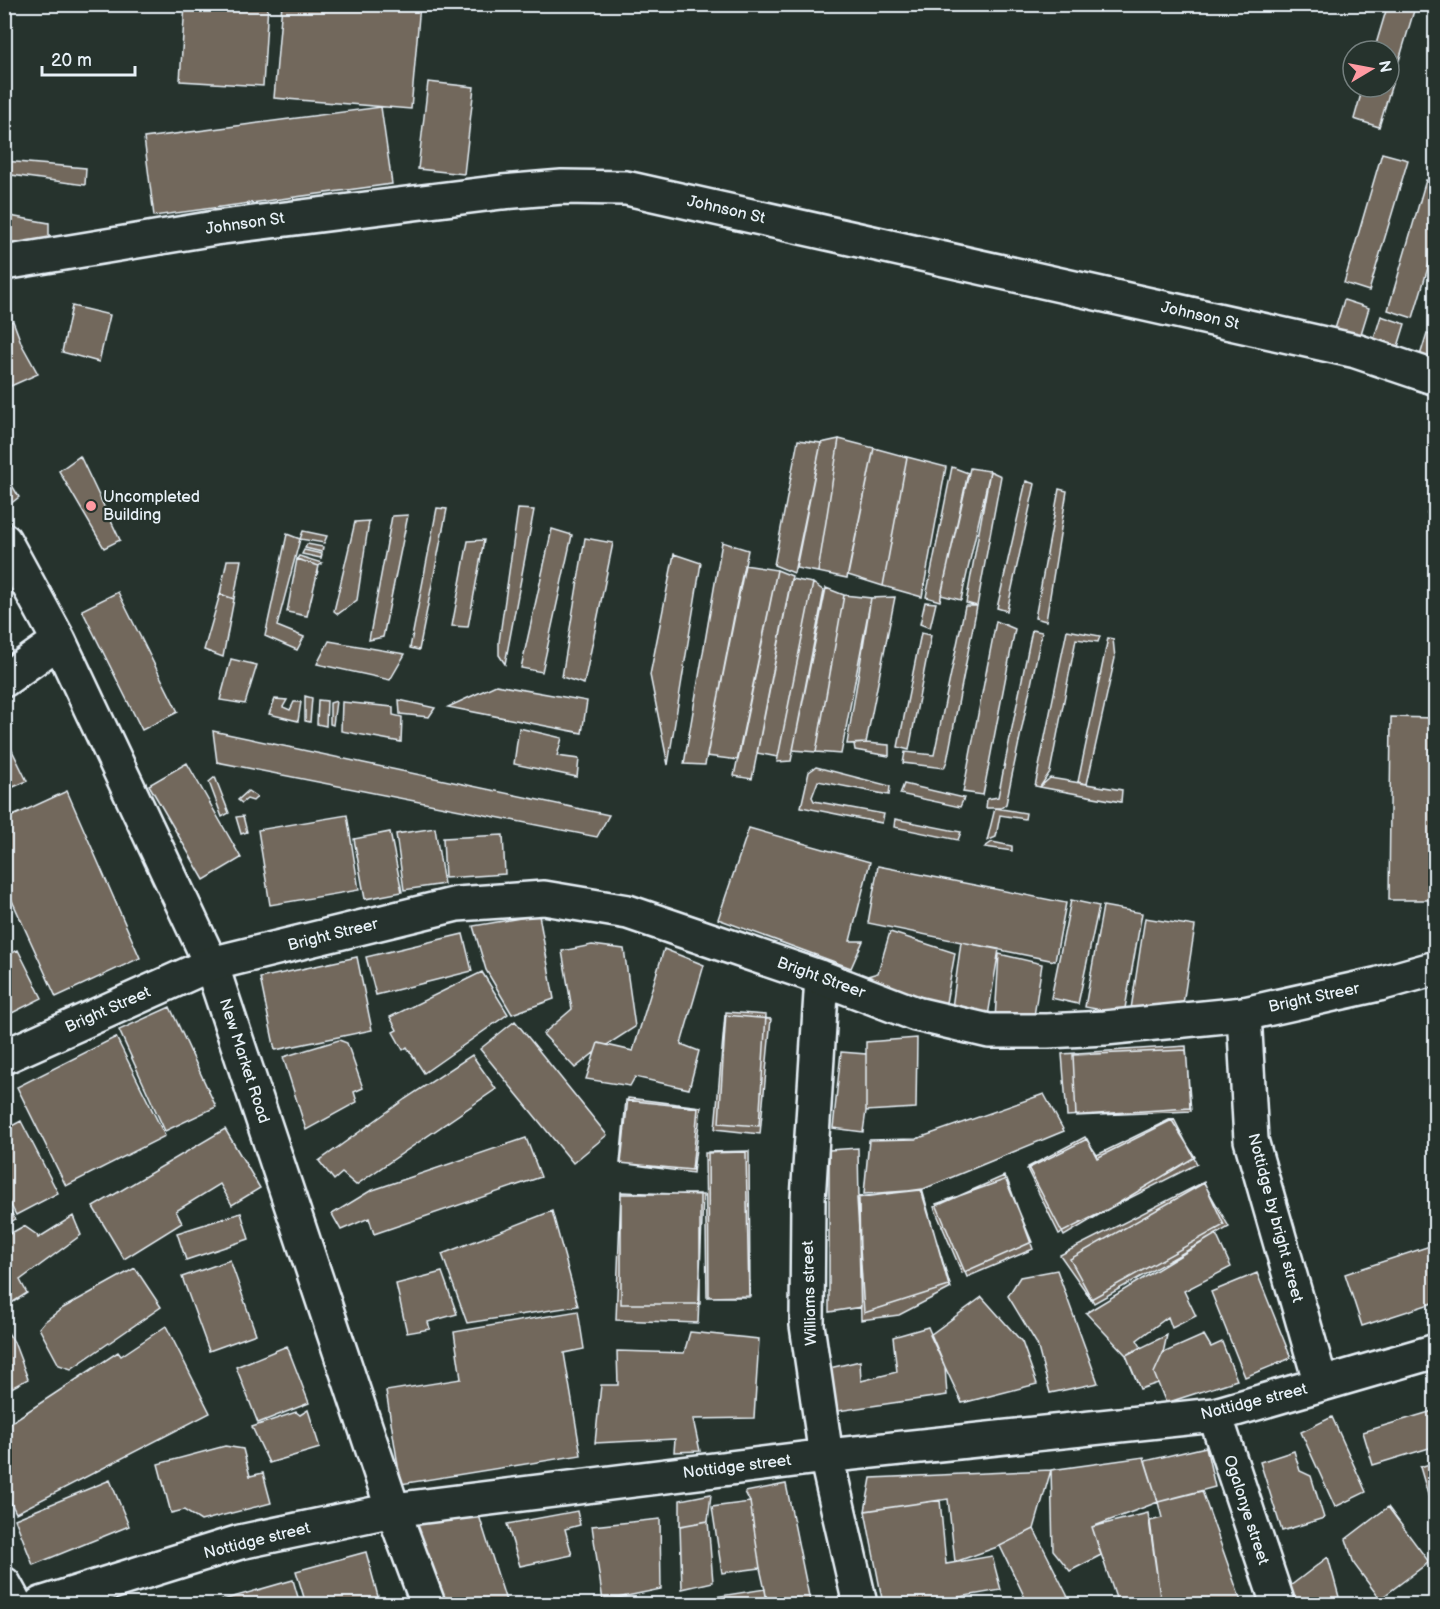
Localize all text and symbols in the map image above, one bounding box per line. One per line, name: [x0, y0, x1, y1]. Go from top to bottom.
scale bar: [42, 39, 135, 77]
north arrow: [1341, 39, 1401, 99]
text: 20 m: [51, 50, 92, 71]
text: N: [1374, 59, 1395, 74]
street label: Johnson St: [685, 192, 767, 228]
street label: Johnson St: [204, 209, 286, 239]
street label: Johnson St: [1159, 298, 1241, 334]
place label: Uncompleted Building: [103, 488, 200, 525]
marker: Uncompleted Building: [84, 499, 98, 513]
street label: Bright Streer: [286, 915, 380, 955]
street label: Bright Streer: [774, 953, 868, 1003]
street label: Bright Streer: [1267, 979, 1361, 1017]
street label: Bright Street: [62, 983, 154, 1037]
street label: New Market Road: [215, 996, 273, 1126]
street label: Nottidge by bright street: [1243, 1131, 1307, 1305]
street label: Williams street: [799, 1240, 821, 1346]
street label: Nottidge street: [1199, 1380, 1309, 1424]
street label: Nottidge street: [682, 1451, 792, 1483]
street label: Ogalonye street: [1219, 1453, 1273, 1567]
street label: Nottidge street: [202, 1519, 312, 1563]

